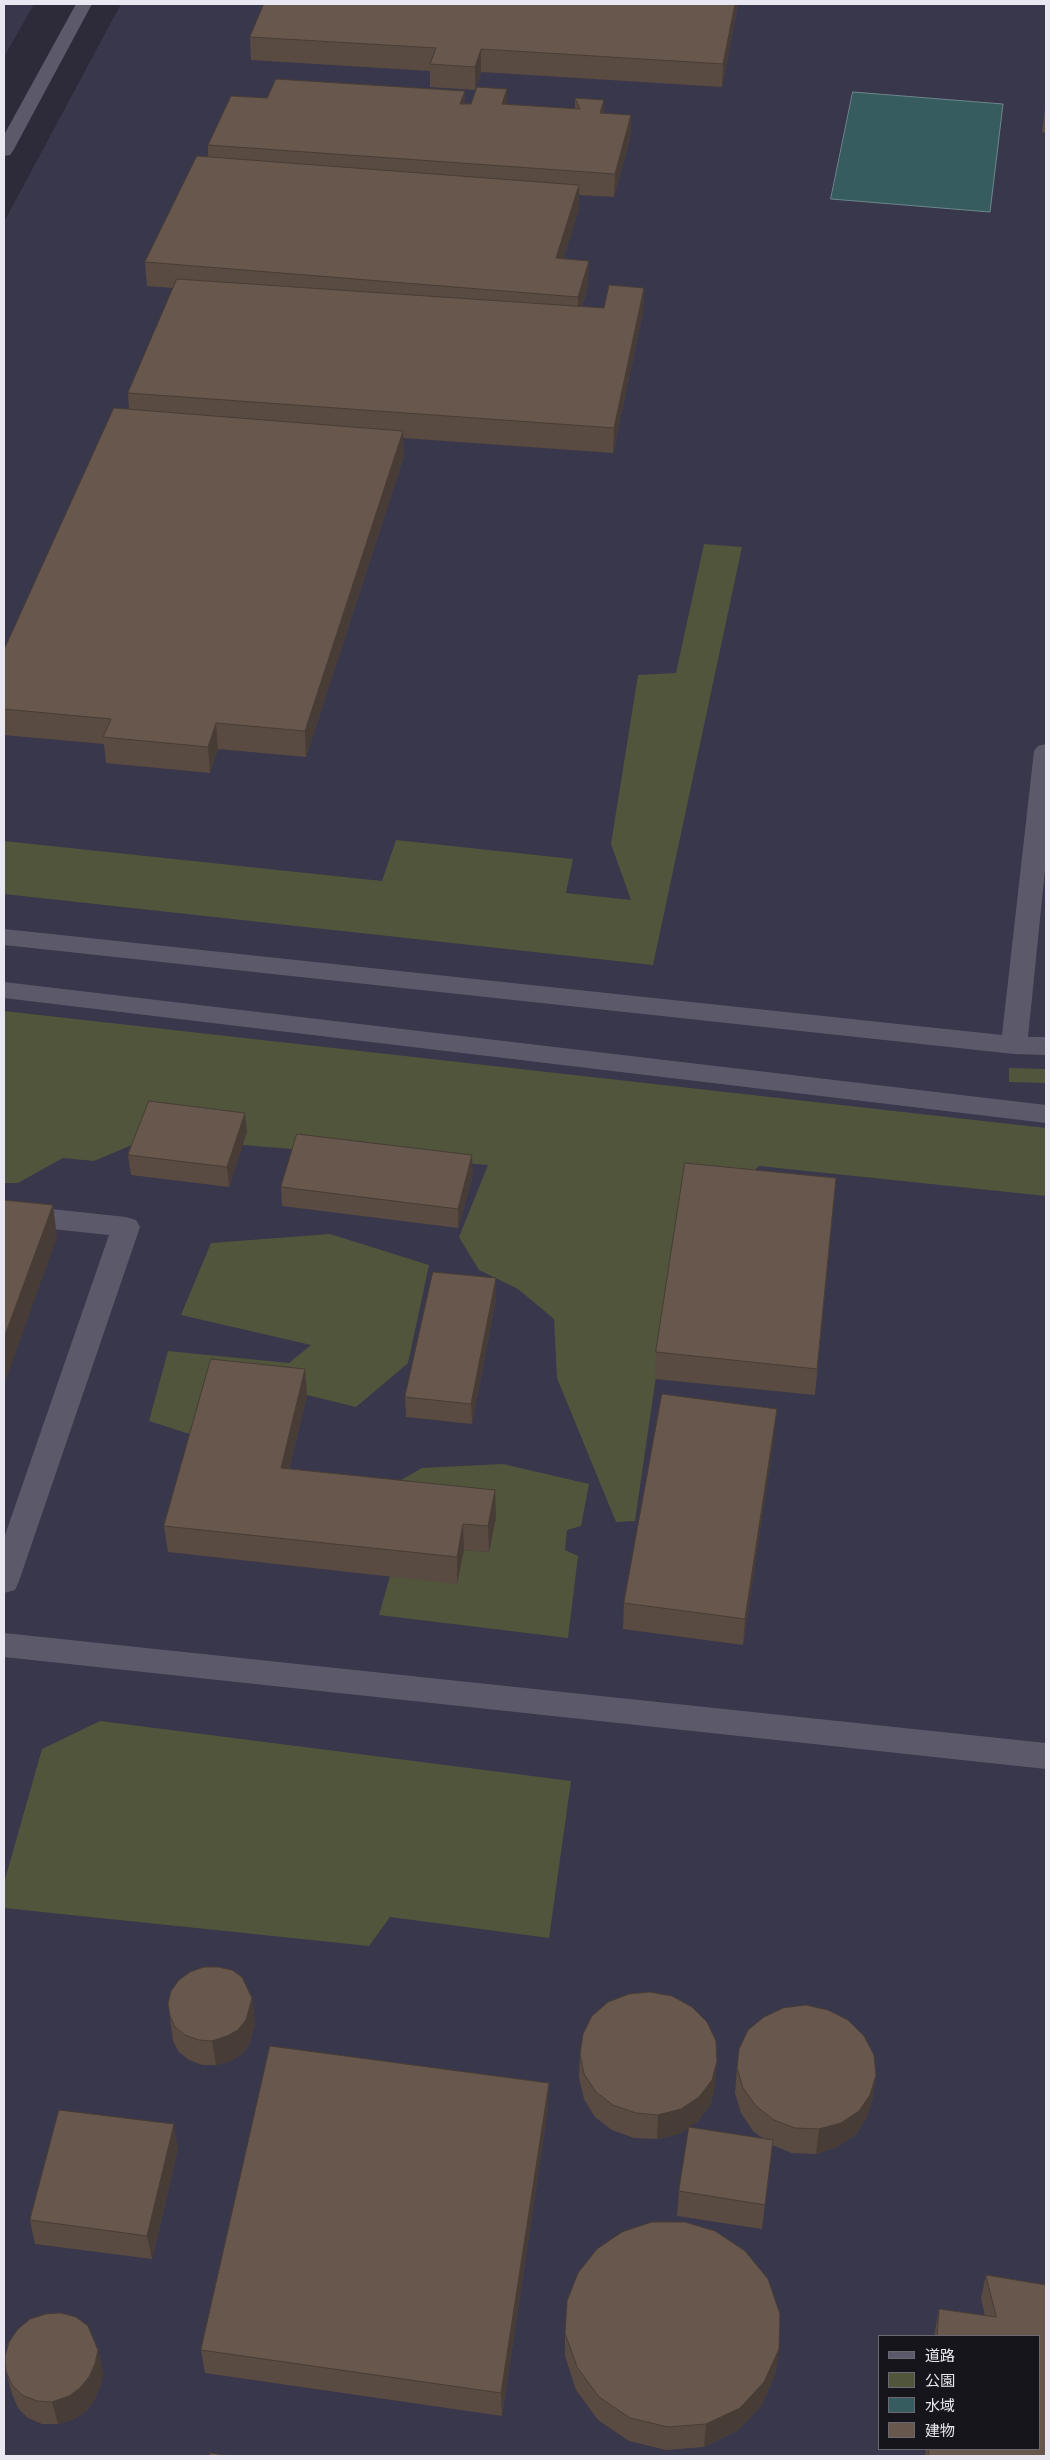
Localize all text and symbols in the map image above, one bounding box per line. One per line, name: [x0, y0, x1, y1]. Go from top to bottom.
legend: [878, 2335, 1040, 2450]
text: 道路: [925, 2347, 955, 2364]
text: 公園: [925, 2372, 955, 2389]
text: 水域: [925, 2397, 955, 2414]
text: 建物: [925, 2422, 955, 2439]

